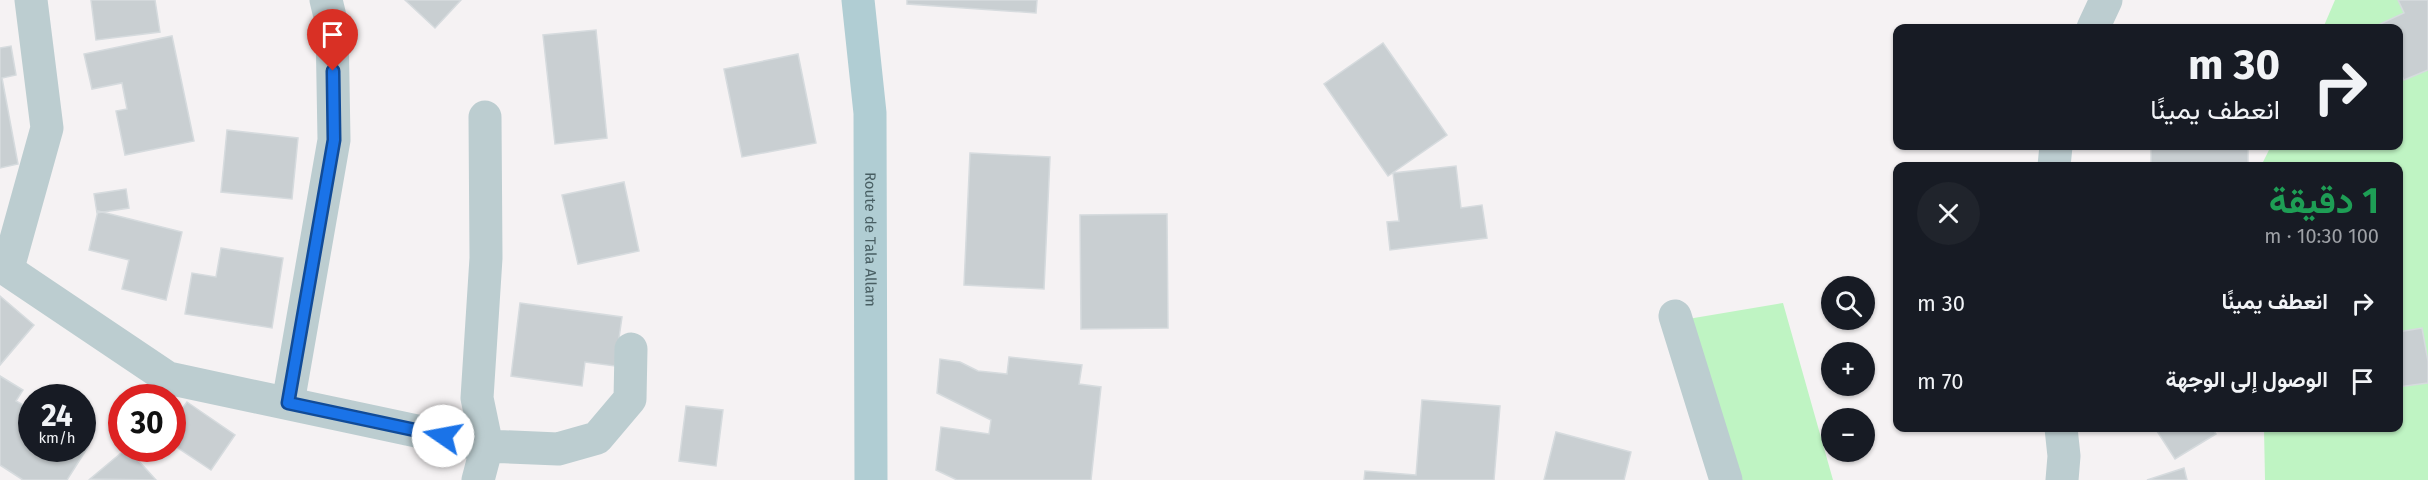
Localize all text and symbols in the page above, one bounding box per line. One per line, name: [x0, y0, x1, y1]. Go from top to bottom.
pin: [307, 9, 358, 71]
icon: arrive: [316, 18, 349, 51]
text: 30 m: [2188, 40, 2280, 90]
icon: right: [2301, 48, 2379, 126]
text: انعطف يمينًا: [2150, 94, 2280, 126]
street label: Route de Tala Allam: [861, 172, 880, 307]
text: 1 دقيقة: [2269, 179, 2379, 223]
button: close: [1917, 182, 1980, 245]
text: 100 m · 10:30: [2264, 224, 2379, 248]
map controls: [1821, 276, 1875, 462]
button: search: [1821, 276, 1875, 330]
icon: right: [2346, 287, 2379, 320]
text: انعطف يمينًا: [2221, 288, 2328, 315]
text: 30 m: [1917, 290, 1965, 317]
button: +: [1821, 342, 1875, 396]
icon: arrive: [2346, 365, 2379, 398]
text: الوصول إلى الوجهة: [2165, 366, 2328, 393]
text: 70 m: [1917, 368, 1963, 395]
speed limit sign: 30: [108, 384, 186, 462]
text: 24: [41, 398, 73, 434]
position arrow: [411, 404, 475, 468]
button: −: [1821, 408, 1875, 462]
text: km/h: [38, 429, 76, 447]

